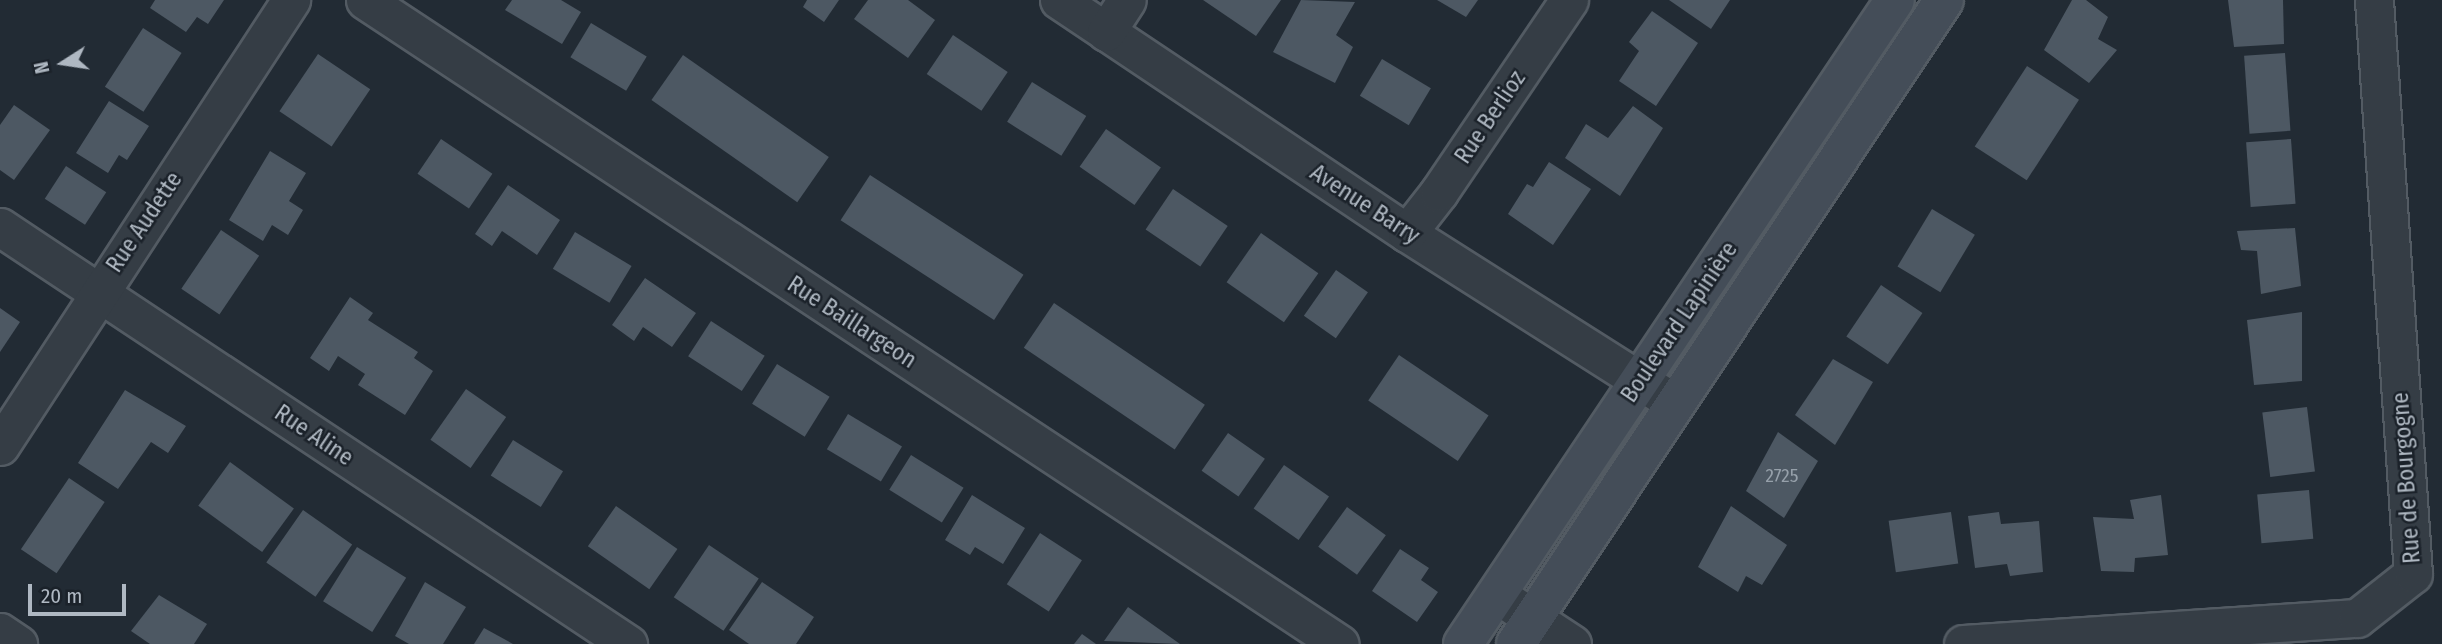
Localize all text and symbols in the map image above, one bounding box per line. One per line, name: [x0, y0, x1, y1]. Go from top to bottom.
north arrow: [28, 28, 98, 98]
text: N: [30, 60, 54, 75]
street label: Rue Berlioz: [1449, 65, 1531, 169]
street label: Avenue Barry: [1305, 158, 1425, 250]
street label: Rue Audette: [100, 167, 188, 277]
street label: Boulevard Lapinière: [1615, 237, 1743, 407]
street label: Rue Baillargeon: [782, 270, 922, 374]
street label: Rue de Bourgogne: [2386, 391, 2426, 565]
street label: Rue Aline: [269, 399, 359, 471]
house number: 2725: [1766, 465, 1798, 487]
scale bar: [32, 570, 130, 614]
text: 20 m: [41, 583, 82, 609]

